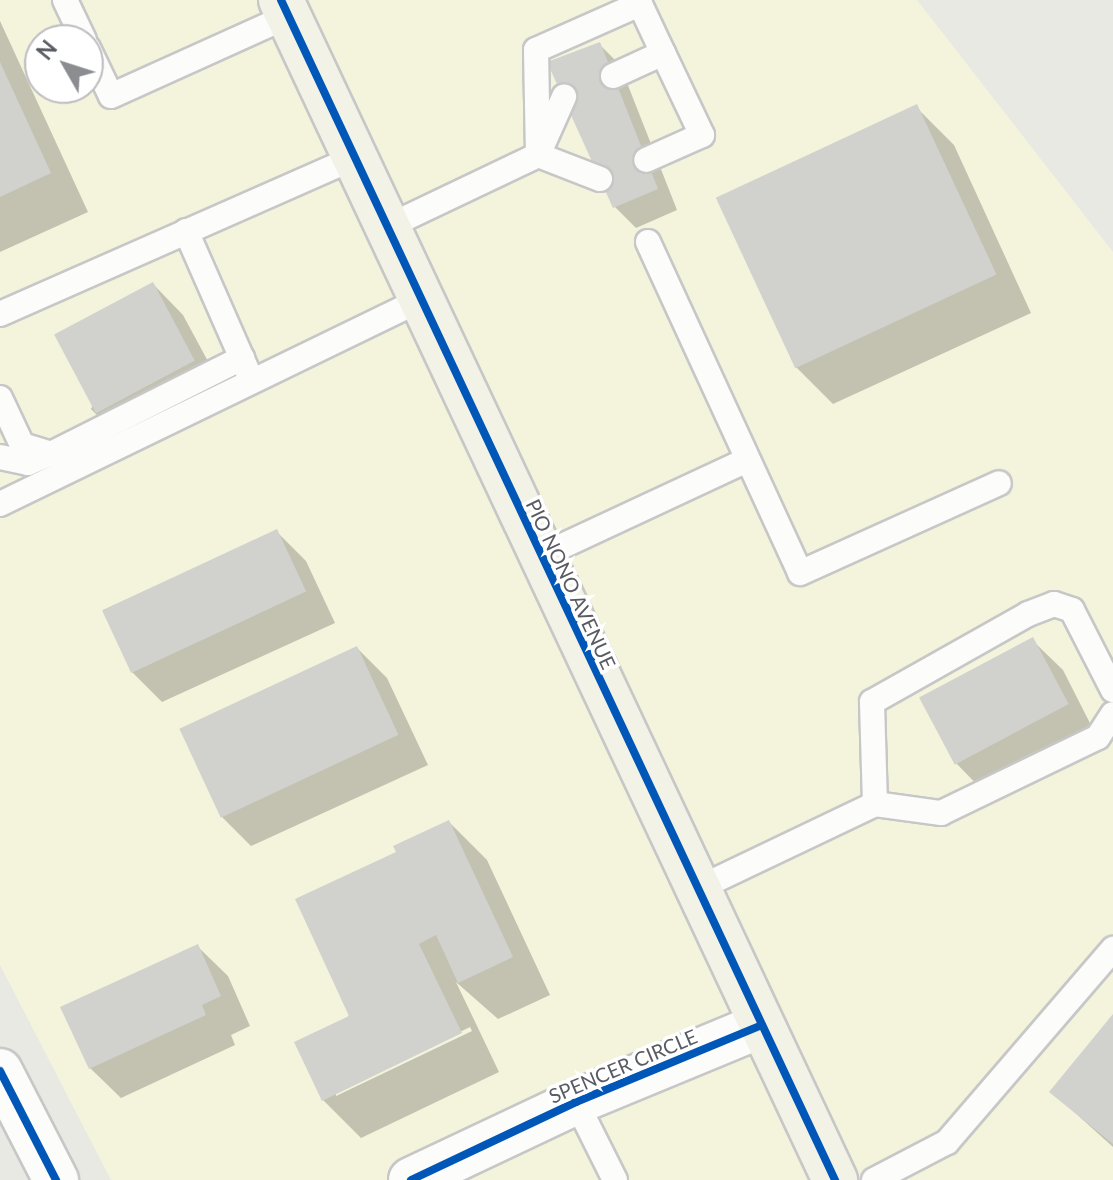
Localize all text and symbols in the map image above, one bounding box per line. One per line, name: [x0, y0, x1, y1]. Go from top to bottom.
north arrow: [24, 24, 104, 104]
text: N: [31, 35, 62, 65]
street label: PIO NONO AVENUE: [521, 495, 621, 673]
street label: SPENCER CIRCLE: [545, 1024, 701, 1108]

